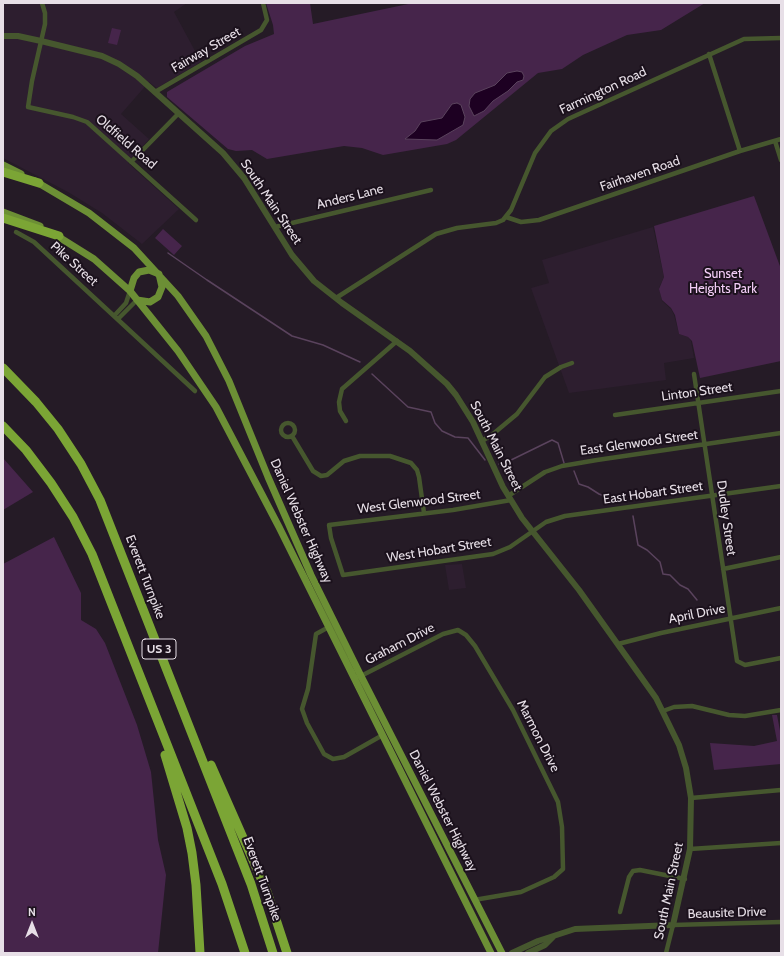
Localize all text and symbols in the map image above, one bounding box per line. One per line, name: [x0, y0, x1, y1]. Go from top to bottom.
street label: Fairway Street: [169, 24, 243, 76]
street label: Farmington Road: [557, 64, 649, 118]
street label: Oldfield Road: [93, 111, 159, 173]
street label: Fairhaven Road: [598, 153, 682, 195]
street label: South Main Street: [237, 157, 305, 247]
street label: Anders Lane: [315, 181, 385, 213]
street label: Pike Street: [47, 239, 101, 289]
park label: Sunset Heights Park: [689, 266, 757, 297]
street label: Linton Street: [661, 379, 733, 405]
street label: South Main Street: [467, 398, 525, 494]
street label: East Glenwood Street: [579, 427, 699, 459]
street label: Daniel Webster Highway: [267, 456, 335, 586]
street label: East Hobart Street: [602, 478, 704, 508]
street label: Dudley Street: [713, 479, 739, 557]
street label: West Glenwood Street: [357, 487, 481, 517]
street label: Everett Turnpike: [122, 533, 168, 621]
street label: West Hobart Street: [386, 534, 492, 566]
street label: April Drive: [667, 601, 727, 627]
street label: Graham Drive: [363, 620, 437, 668]
road number: US 3: [142, 639, 176, 659]
street label: Marmon Drive: [513, 697, 563, 775]
street label: Daniel Webster Highway: [406, 748, 480, 874]
street label: Everett Turnpike: [240, 835, 284, 923]
street label: South Main Street: [651, 841, 687, 941]
north arrow: [12, 904, 52, 944]
street label: Beausite Drive: [687, 904, 767, 922]
text: N: [28, 905, 36, 919]

